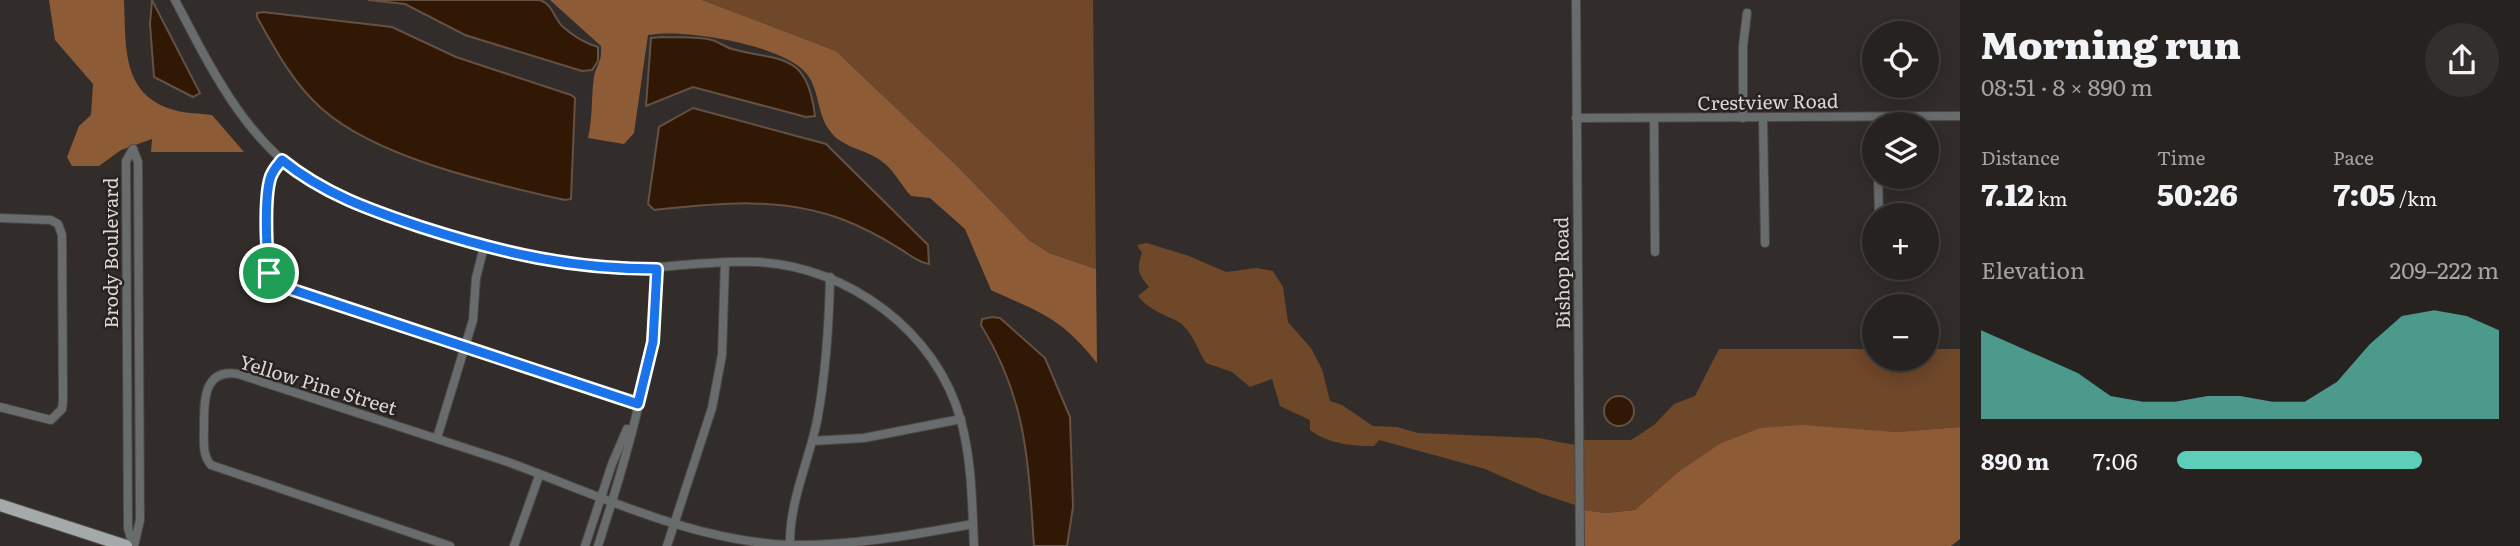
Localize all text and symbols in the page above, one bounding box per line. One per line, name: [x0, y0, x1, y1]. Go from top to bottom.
text: Morning run: [1981, 14, 2241, 71]
map controls: [1862, 21, 1939, 371]
button: locate: [1862, 21, 1939, 98]
button: share: [2425, 23, 2499, 97]
text: 08:51 · 8 × 890 m: [1981, 69, 2153, 103]
street label: Crestview Road: [1697, 86, 1839, 116]
button: layers: [1862, 112, 1939, 189]
text: Distance: [1981, 143, 2060, 171]
text: Time: [2157, 143, 2205, 171]
text: Pace: [2333, 143, 2374, 171]
text: 7.12: [1981, 171, 2034, 215]
text: 50:26: [2157, 171, 2238, 215]
text: 7:05: [2333, 171, 2395, 215]
street label: Brody Boulevard: [96, 177, 124, 329]
text: km: [2034, 184, 2068, 212]
text: /km: [2395, 184, 2437, 212]
button: +: [1862, 203, 1939, 280]
street label: Bishop Road: [1546, 216, 1576, 329]
pin: [239, 243, 299, 303]
text: Elevation: [1981, 252, 2085, 286]
text: 209–222 m: [2390, 252, 2499, 286]
icon: arrive: [250, 254, 288, 292]
button: −: [1862, 294, 1939, 371]
street label: Yellow Pine Street: [236, 347, 401, 421]
text: 890 m: [1981, 443, 2049, 477]
text: 7:06: [2093, 443, 2138, 477]

